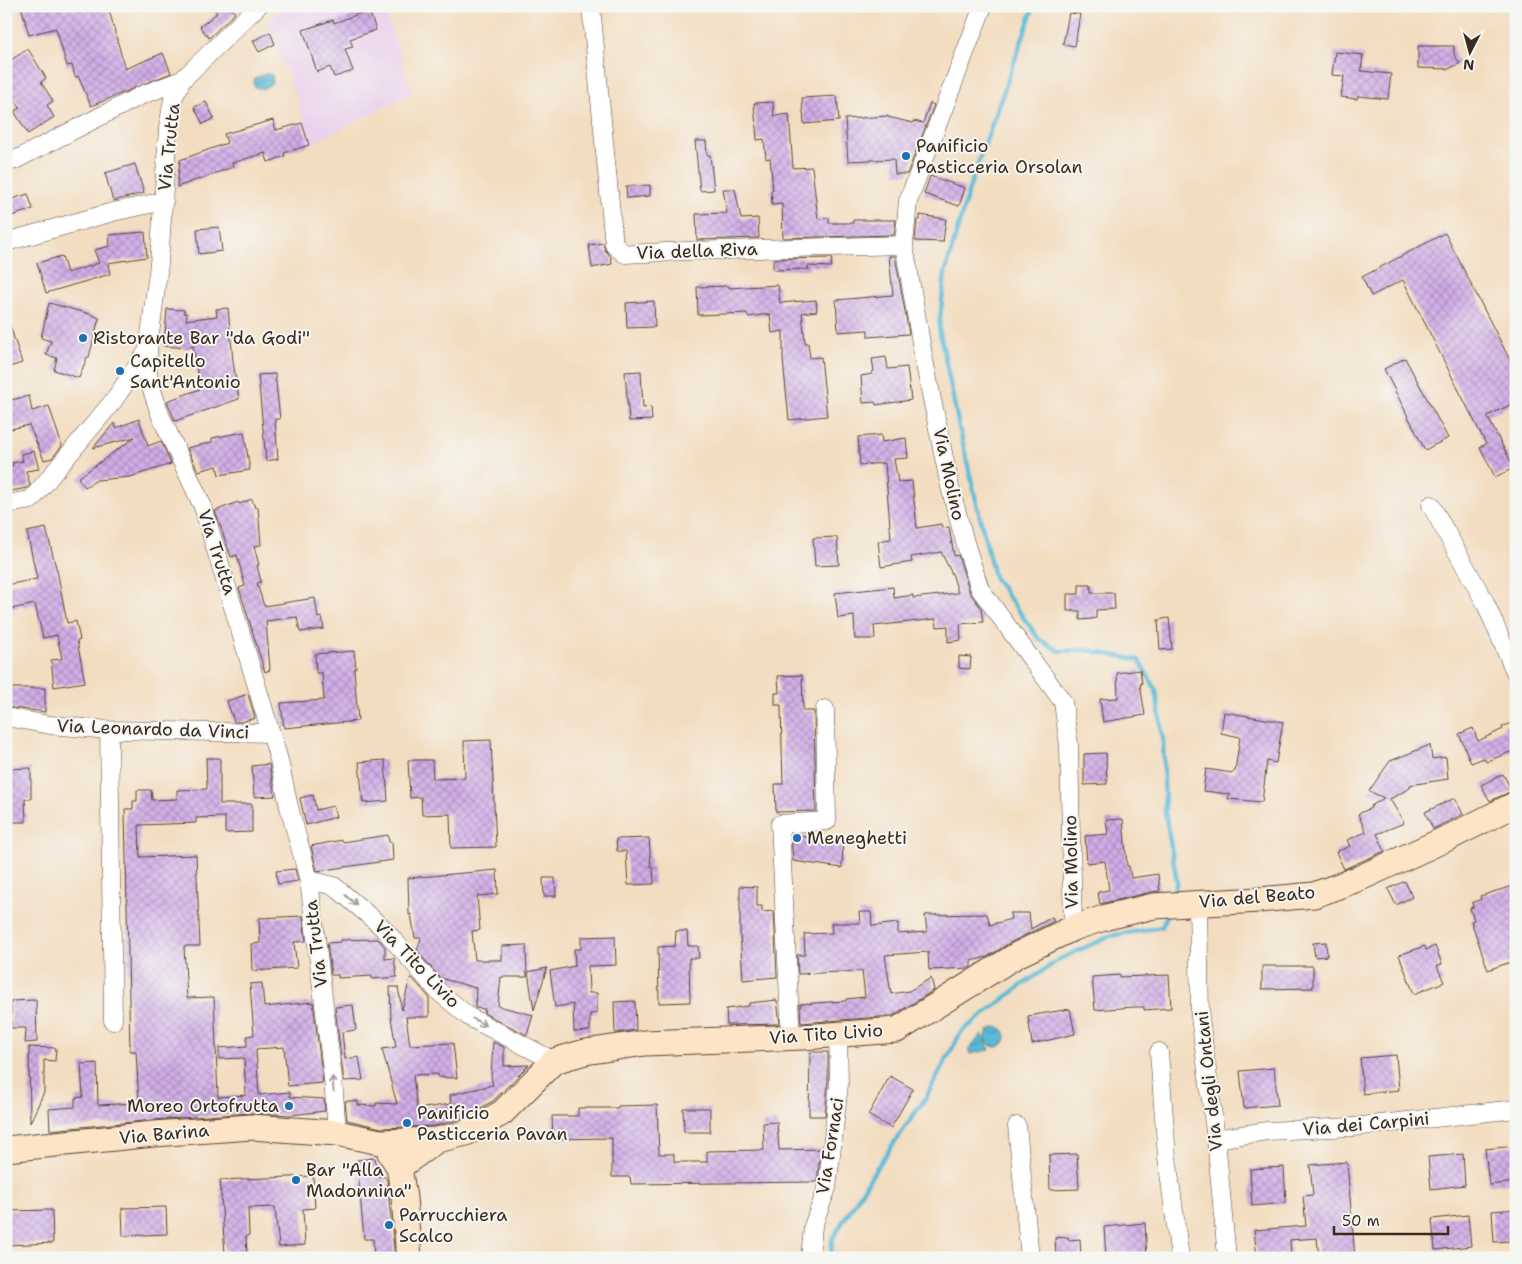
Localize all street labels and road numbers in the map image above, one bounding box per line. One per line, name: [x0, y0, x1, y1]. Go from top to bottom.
street label: Via Trutta: [152, 102, 186, 192]
street label: Via della Riva: [636, 237, 758, 265]
street label: Via Molino: [927, 425, 971, 523]
street label: Via Trutta: [192, 506, 242, 598]
street label: Via Leonardo da Vinci: [56, 714, 250, 744]
street label: Via Molino: [1058, 815, 1084, 909]
street label: Via del Beato: [1198, 880, 1316, 914]
street label: Via Trutta: [299, 899, 333, 989]
street label: Via Tito Livio: [369, 915, 465, 1013]
street label: Via degli Ontani: [1190, 1009, 1228, 1153]
street label: Via Tito Livio: [768, 1018, 884, 1050]
street label: Via Fornaci: [810, 1096, 850, 1196]
street label: Via dei Carpini: [1302, 1106, 1430, 1142]
street label: Via Barina: [118, 1118, 210, 1150]

